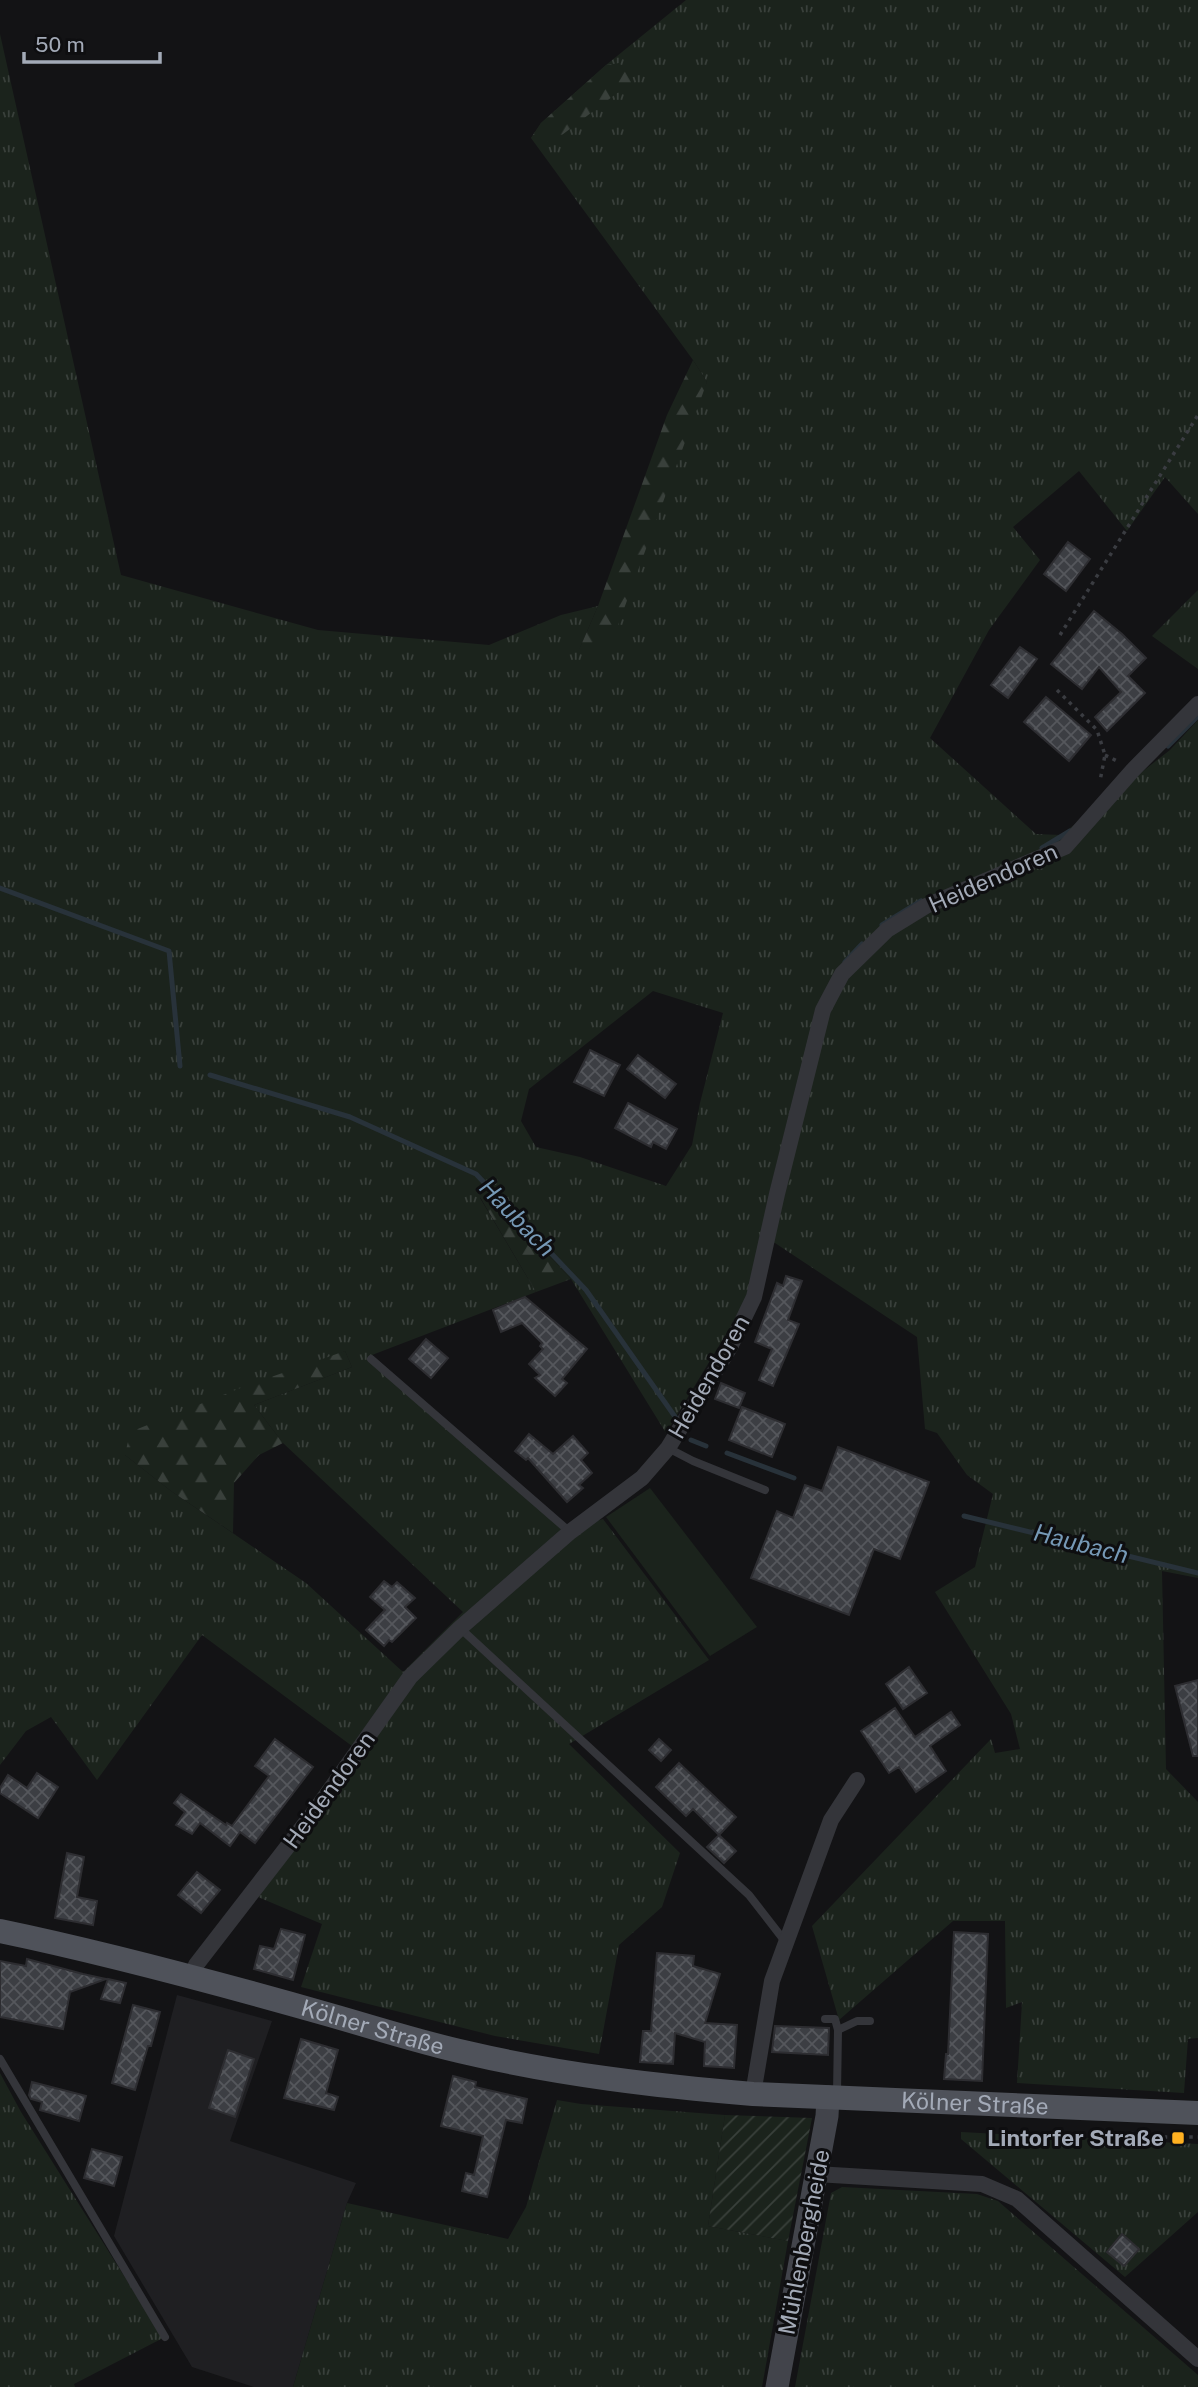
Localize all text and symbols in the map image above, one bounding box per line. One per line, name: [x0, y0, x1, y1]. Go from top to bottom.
scale bar: [24, 21, 161, 65]
text: 50 m: [35, 32, 85, 57]
street label: Heidendoren: [924, 837, 1061, 918]
water label: Haubach: [474, 1173, 561, 1262]
street label: Heidendoren: [662, 1310, 755, 1443]
water label: Haubach: [1031, 1518, 1131, 1568]
street label: Heidendoren: [277, 1726, 380, 1853]
street label: Kölner Straße: [298, 1994, 447, 2060]
street label: Kölner Straße: [901, 2086, 1049, 2120]
place label: Lintorfer Straße: [987, 2124, 1164, 2151]
marker: Lintorfer Straße: [1170, 2130, 1186, 2146]
street label: Mühlenbergheide: [772, 2147, 835, 2337]

